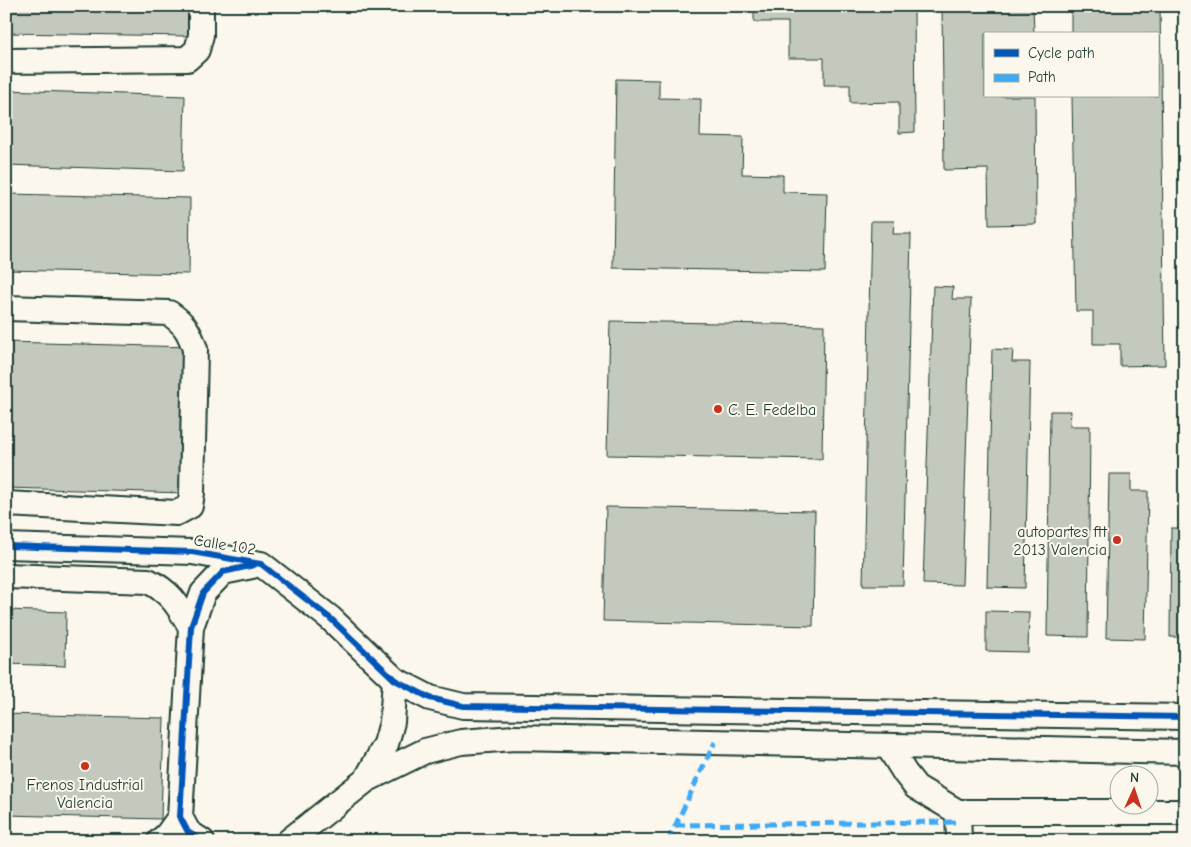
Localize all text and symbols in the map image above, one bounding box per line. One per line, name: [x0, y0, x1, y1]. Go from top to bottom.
legend: [984, 32, 1158, 98]
text: Cycle path: [1028, 44, 1095, 62]
text: Path: [1028, 68, 1056, 86]
place label: C. E. Fedelba: [728, 401, 816, 419]
marker: C. E. Fedelba: [712, 403, 724, 415]
place label: autopartes ftt 2013 Valencia: [1013, 523, 1107, 559]
street label: Calle 102: [192, 531, 257, 559]
marker: autopartes ftt 2013 Valencia: [1111, 534, 1123, 546]
marker: Frenos Industrial Valencia: [79, 760, 91, 772]
north arrow: [1108, 764, 1158, 814]
text: N: [1130, 769, 1140, 786]
place label: Frenos Industrial Valencia: [26, 776, 144, 812]

